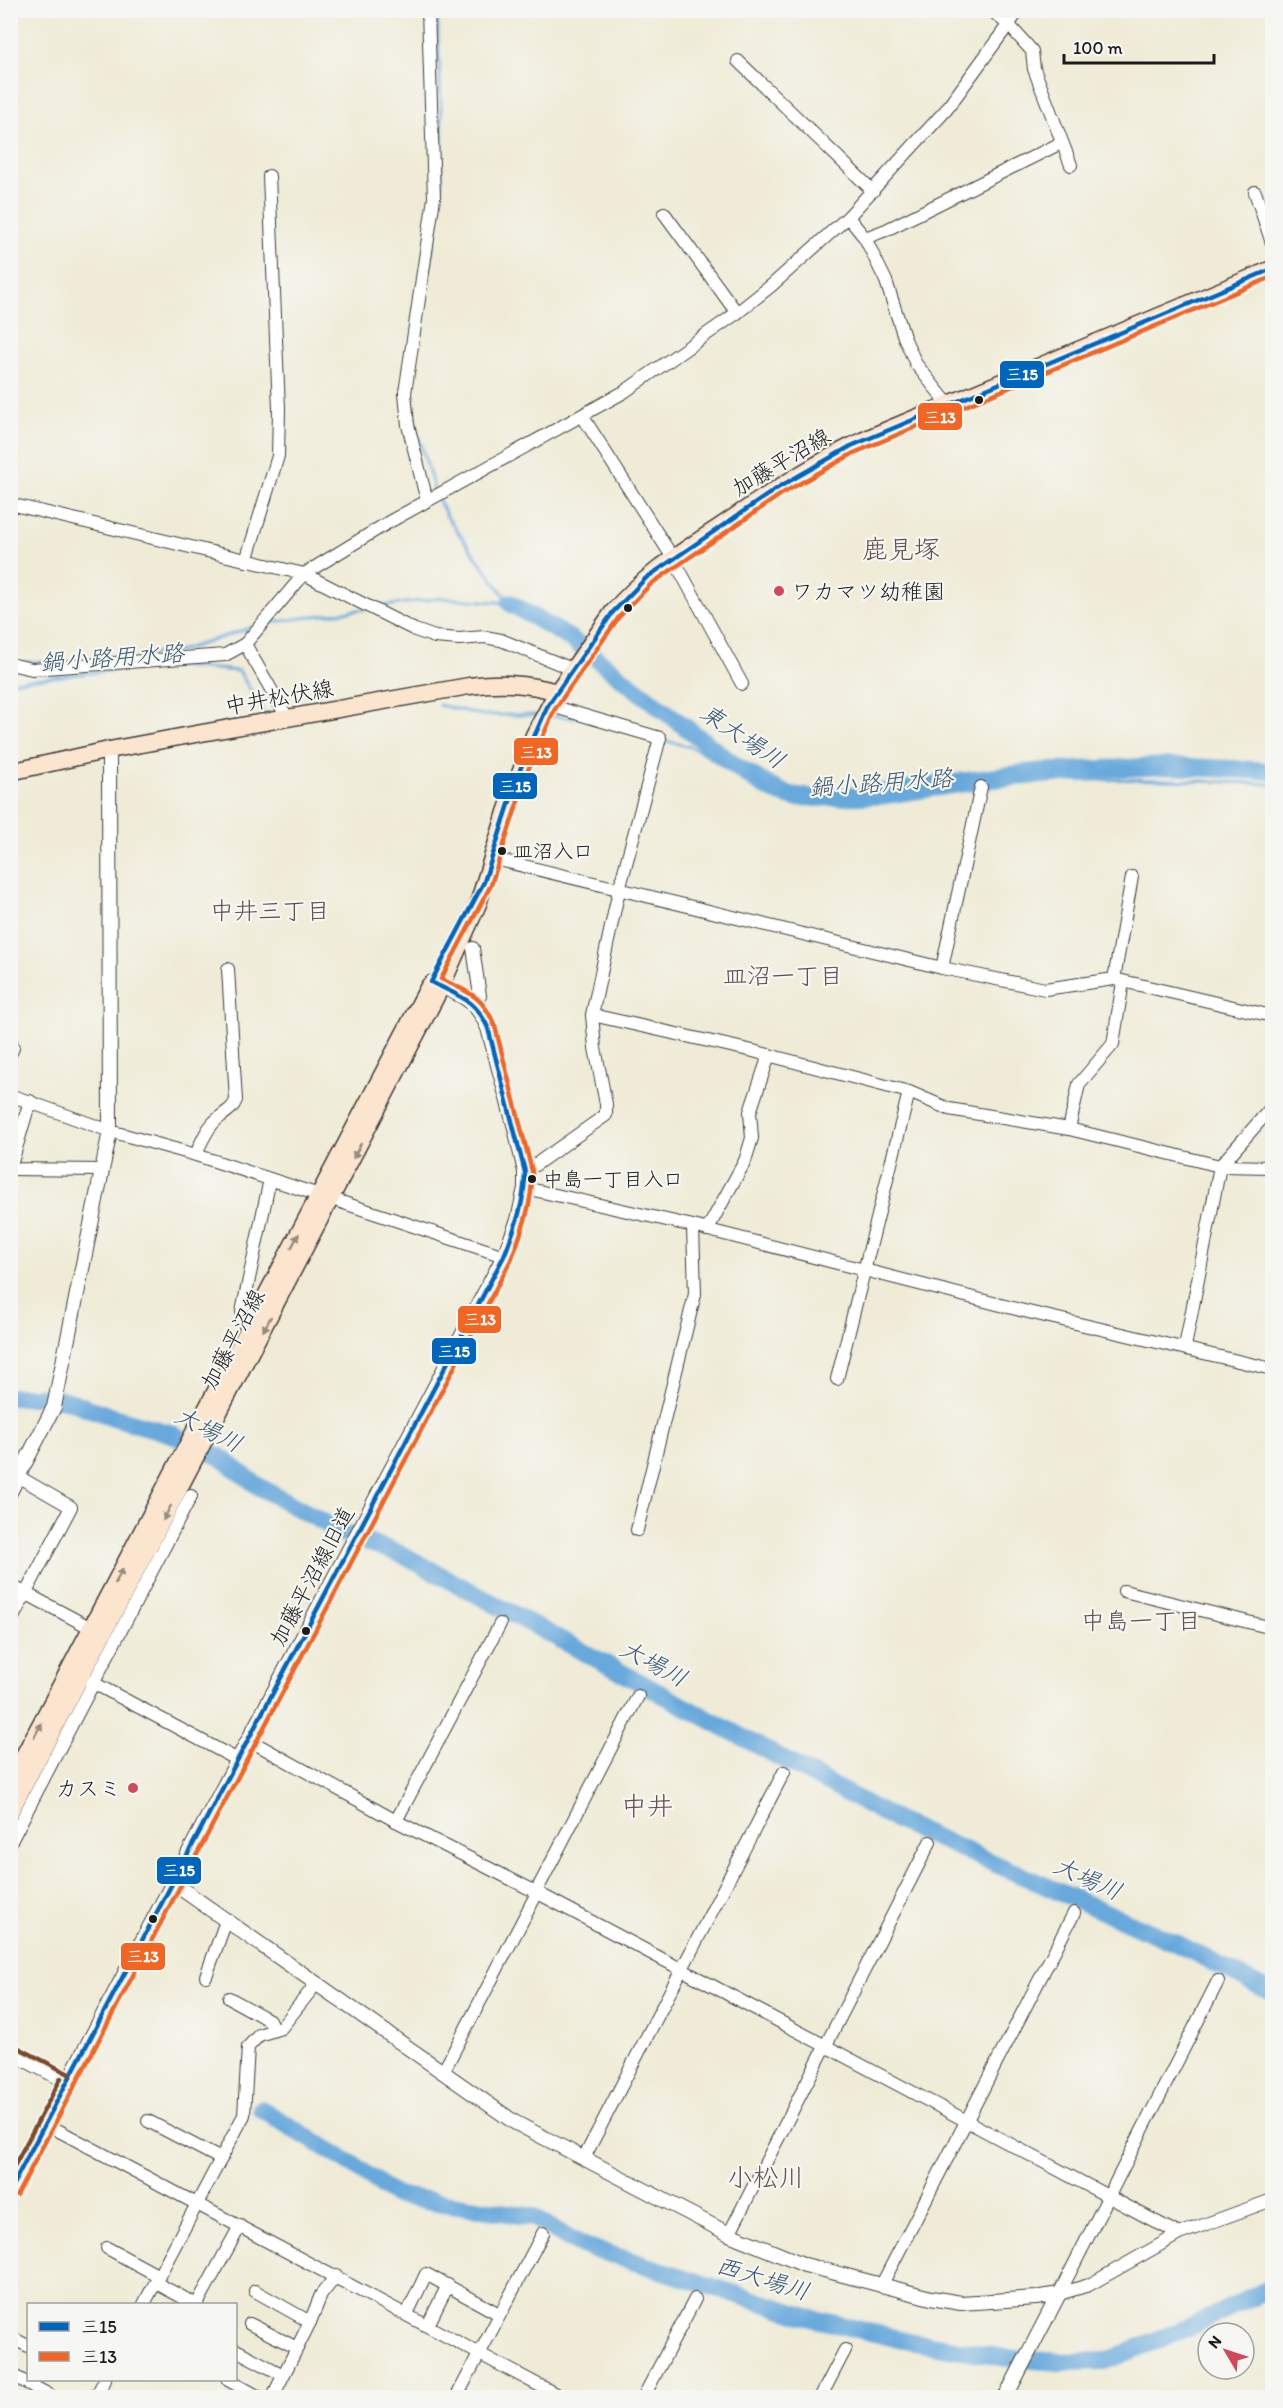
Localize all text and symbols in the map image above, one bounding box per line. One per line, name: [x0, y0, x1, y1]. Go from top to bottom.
scale bar: [1064, 27, 1214, 65]
text: 100 m: [1073, 37, 1123, 59]
line badge: 三15: [999, 360, 1045, 389]
text: 三15: [1006, 365, 1039, 384]
unlabelled marker: [973, 394, 985, 406]
line badge: 三13: [917, 402, 963, 431]
text: 三13: [924, 408, 956, 427]
street label: 加藤平沼線: [727, 422, 835, 502]
district label: 鹿見塚: [862, 533, 940, 565]
place label: ワカマツ幼稚園: [791, 578, 945, 605]
marker: ワカマツ幼稚園: [772, 584, 786, 598]
unlabelled marker: [622, 602, 634, 614]
water label: 鍋小路用水路: [39, 637, 187, 676]
street label: 中井松伏線: [222, 674, 336, 720]
water label: 東大場川: [695, 697, 791, 775]
line badge: 三13: [513, 737, 559, 766]
text: 三13: [520, 743, 552, 762]
water label: 鍋小路用水路: [808, 762, 956, 801]
line badge: 三15: [492, 772, 538, 800]
text: 三15: [499, 777, 532, 796]
place label: 皿沼入口: [513, 839, 593, 863]
marker: 皿沼入口: [496, 845, 508, 857]
district label: 中井三丁目: [210, 896, 330, 925]
district label: 皿沼一丁目: [723, 961, 843, 990]
one-way arrow: [352, 1142, 362, 1159]
place label: 中島一丁目入口: [543, 1167, 683, 1191]
marker: 中島一丁目入口: [526, 1173, 538, 1185]
one-way arrow: [290, 1233, 300, 1250]
street label: 加藤平沼線: [195, 1284, 271, 1394]
line badge: 三13: [457, 1305, 502, 1334]
text: 三13: [464, 1310, 496, 1329]
one-way arrow: [262, 1315, 272, 1332]
line badge: 三15: [431, 1337, 477, 1365]
text: 三15: [438, 1342, 471, 1361]
water label: 大場川: [170, 1400, 248, 1458]
street label: 加藤平沼線旧道: [264, 1502, 360, 1650]
one-way arrow: [162, 1505, 172, 1522]
one-way arrow: [114, 1567, 124, 1584]
district label: 中島一丁目: [1081, 1606, 1201, 1635]
unlabelled marker: [300, 1625, 312, 1637]
water label: 大場川: [615, 1633, 693, 1693]
one-way arrow: [33, 1722, 43, 1739]
place label: カスミ: [55, 1775, 121, 1802]
marker: カスミ: [126, 1781, 140, 1795]
district label: 中井: [621, 1790, 673, 1822]
water label: 大場川: [1049, 1850, 1127, 1906]
line badge: 三15: [156, 1856, 202, 1885]
text: 三15: [163, 1861, 196, 1880]
unlabelled marker: [147, 1913, 159, 1925]
line badge: 三13: [120, 1942, 166, 1971]
text: 三13: [127, 1947, 159, 1966]
district label: 小松川: [727, 2161, 805, 2193]
water label: 西大場川: [713, 2250, 813, 2306]
legend: [27, 2303, 237, 2381]
text: 三15: [81, 2316, 117, 2338]
north arrow: [1196, 2321, 1256, 2381]
text: N: [1204, 2332, 1226, 2352]
text: 三13: [81, 2346, 117, 2368]

